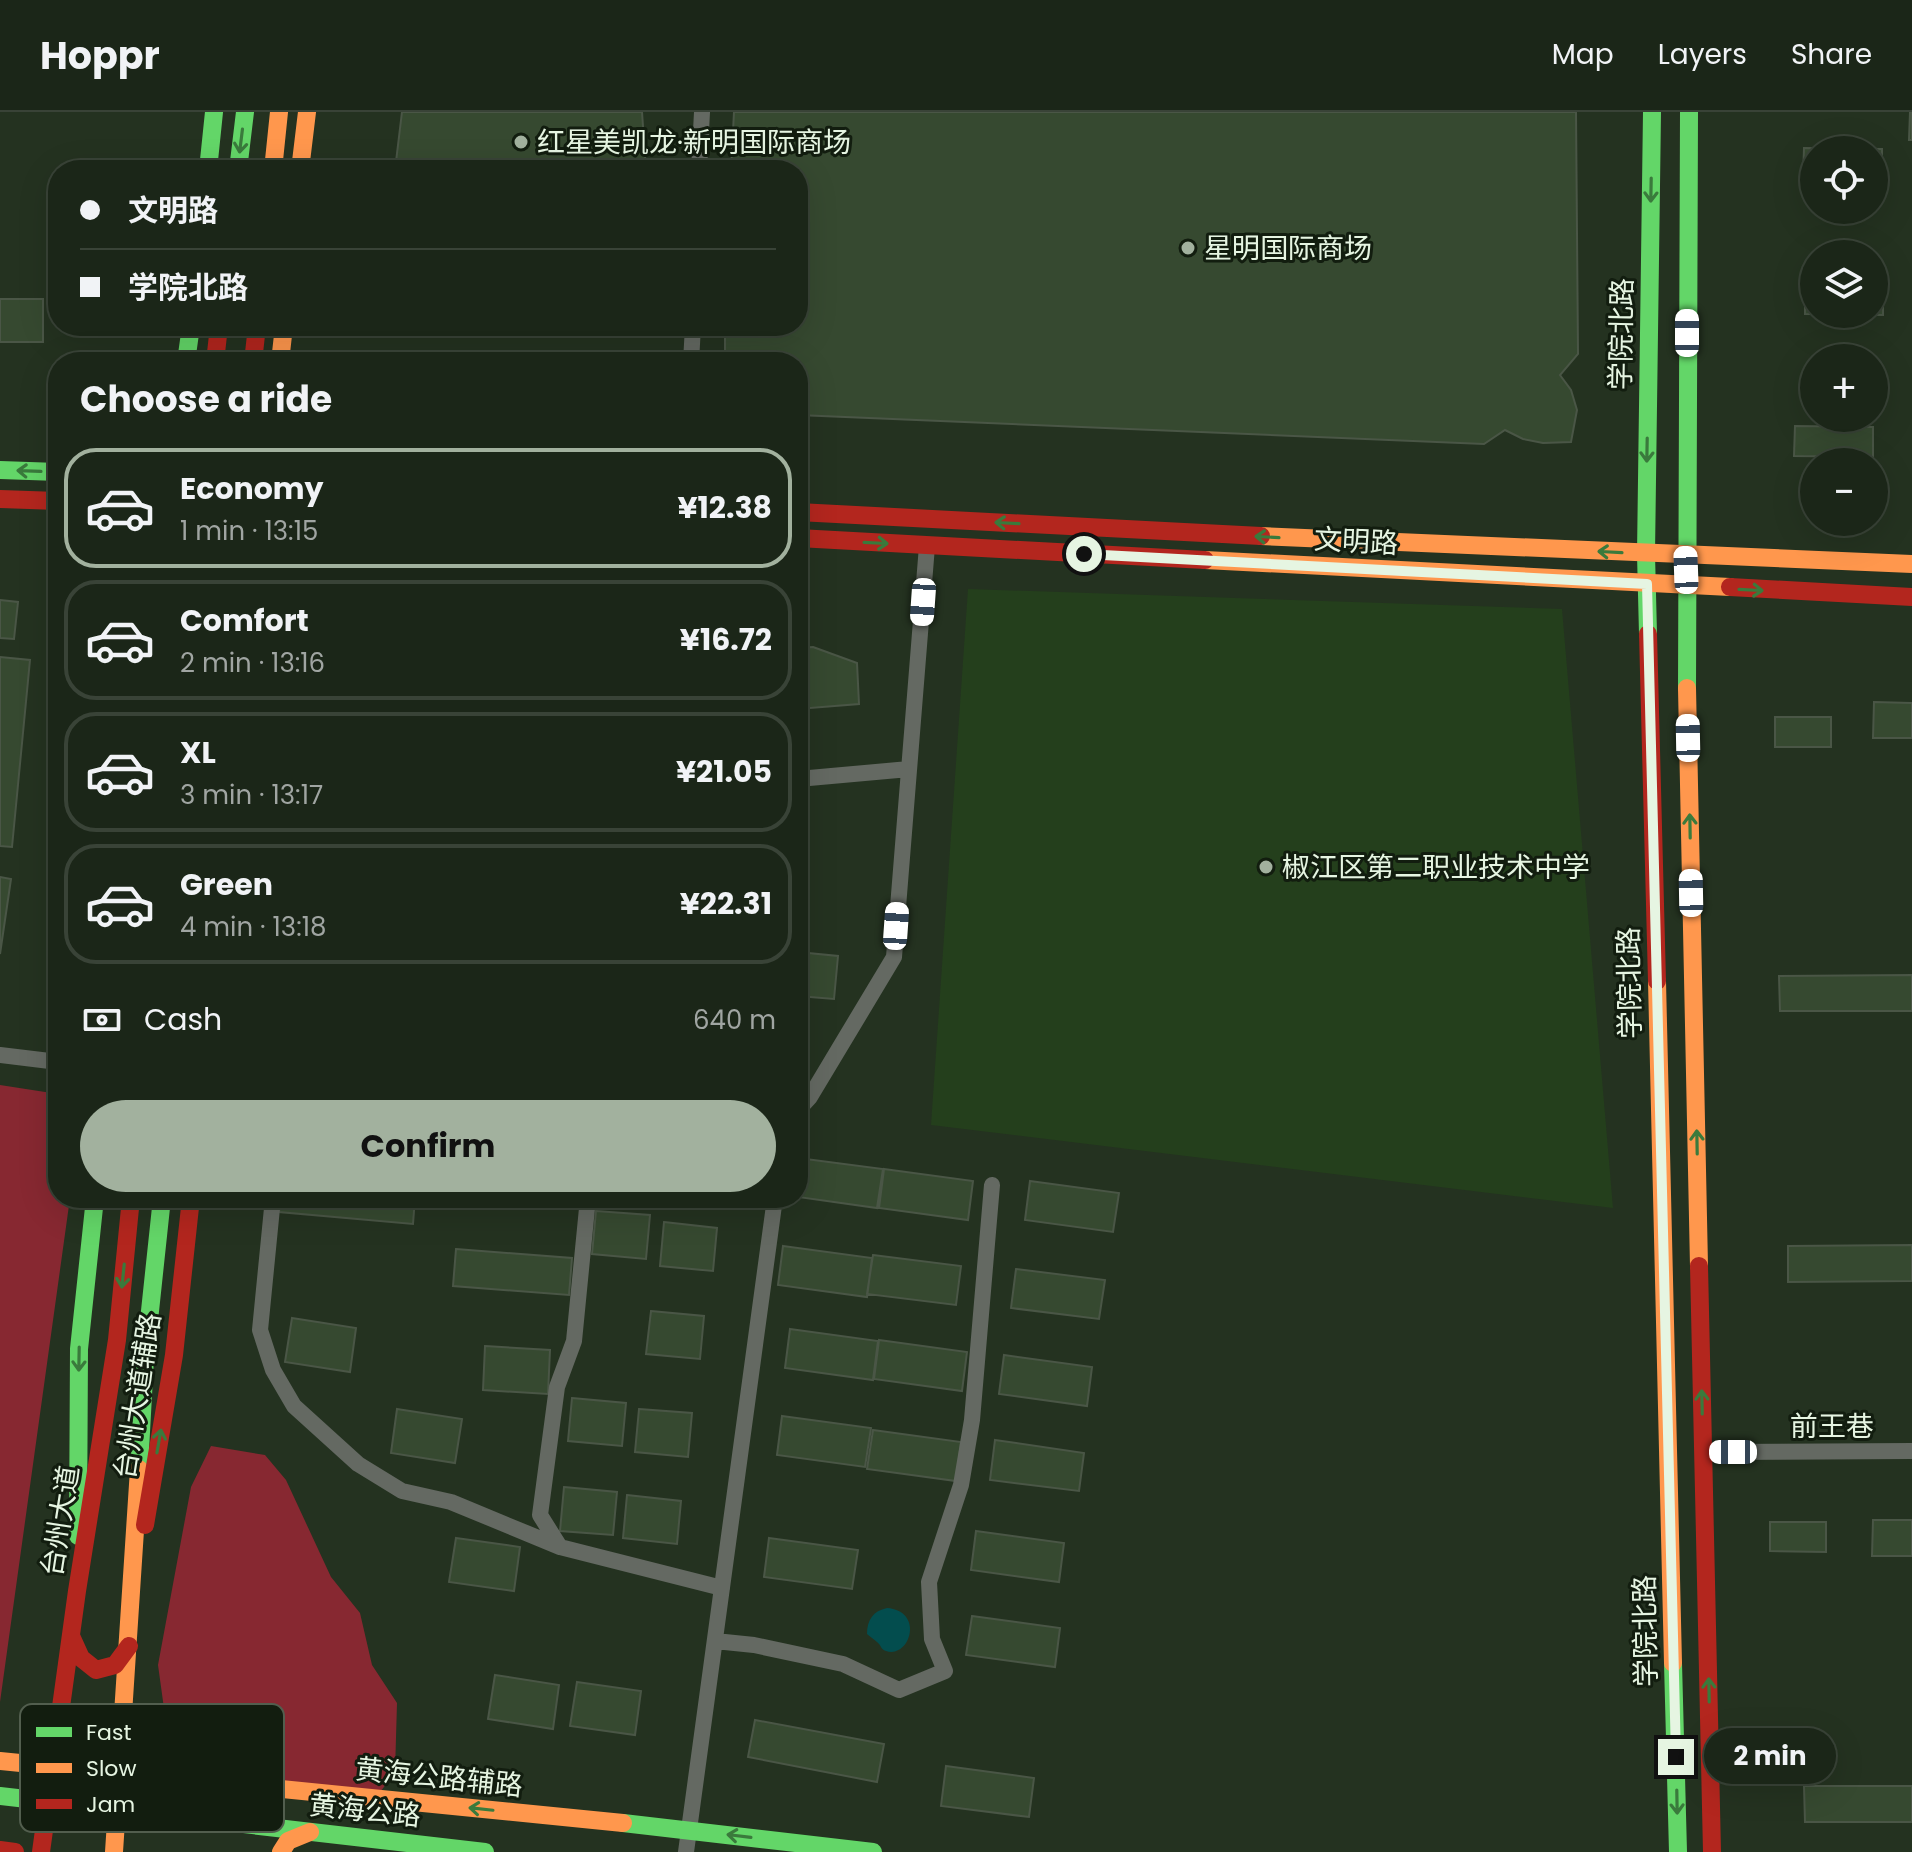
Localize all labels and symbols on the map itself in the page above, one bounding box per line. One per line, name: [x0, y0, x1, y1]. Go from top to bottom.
place label: 红星美凯龙·新明国际商场: [537, 123, 851, 162]
one-way arrow: [234, 127, 249, 154]
marker: 红星美凯龙·新明国际商场: [512, 133, 530, 151]
one-way arrow: [1643, 176, 1659, 203]
place label: 星明国际商场: [1204, 229, 1372, 268]
marker: 星明国际商场: [1179, 239, 1197, 257]
street label: 学院北路: [1601, 278, 1642, 390]
car: [1675, 309, 1699, 357]
one-way arrow: [1639, 436, 1655, 463]
one-way arrow: [16, 463, 43, 478]
one-way arrow: [994, 515, 1021, 530]
street label: 文明路: [1313, 520, 1399, 563]
one-way arrow: [1254, 529, 1281, 544]
one-way arrow: [862, 536, 889, 551]
route start: [1066, 536, 1102, 572]
one-way arrow: [1597, 545, 1624, 560]
car: [1673, 546, 1699, 594]
car: [909, 577, 937, 627]
one-way arrow: [1737, 582, 1764, 597]
car: [1676, 714, 1700, 762]
one-way arrow: [1682, 813, 1697, 840]
place label: 椒江区第二职业技术中学: [1282, 848, 1590, 887]
marker: 椒江区第二职业技术中学: [1257, 858, 1275, 876]
car: [1679, 869, 1703, 917]
car: [882, 901, 910, 951]
street label: 学院北路: [1609, 927, 1650, 1039]
one-way arrow: [1689, 1129, 1704, 1156]
one-way arrow: [116, 1262, 131, 1289]
street label: 台州大道辅路: [105, 1310, 170, 1482]
one-way arrow: [71, 1345, 87, 1372]
one-way arrow: [1695, 1389, 1710, 1416]
street label: 前王巷: [1790, 1407, 1874, 1446]
one-way arrow: [153, 1429, 168, 1454]
car: [1709, 1440, 1757, 1464]
street label: 台州大道: [32, 1463, 89, 1579]
street label: 学院北路: [1625, 1575, 1666, 1687]
one-way arrow: [1701, 1677, 1717, 1704]
legend: [20, 1704, 284, 1832]
text: Fast: [86, 1717, 131, 1748]
callout: 2 min: [1704, 1729, 1836, 1785]
route end: [1658, 1739, 1694, 1775]
street label: 黄海公路辅路: [353, 1749, 525, 1806]
text: Slow: [86, 1753, 136, 1784]
street label: 黄海公路: [307, 1785, 423, 1836]
one-way arrow: [1669, 1788, 1685, 1815]
text: Jam: [86, 1789, 135, 1820]
one-way arrow: [468, 1802, 495, 1817]
one-way arrow: [727, 1828, 753, 1843]

